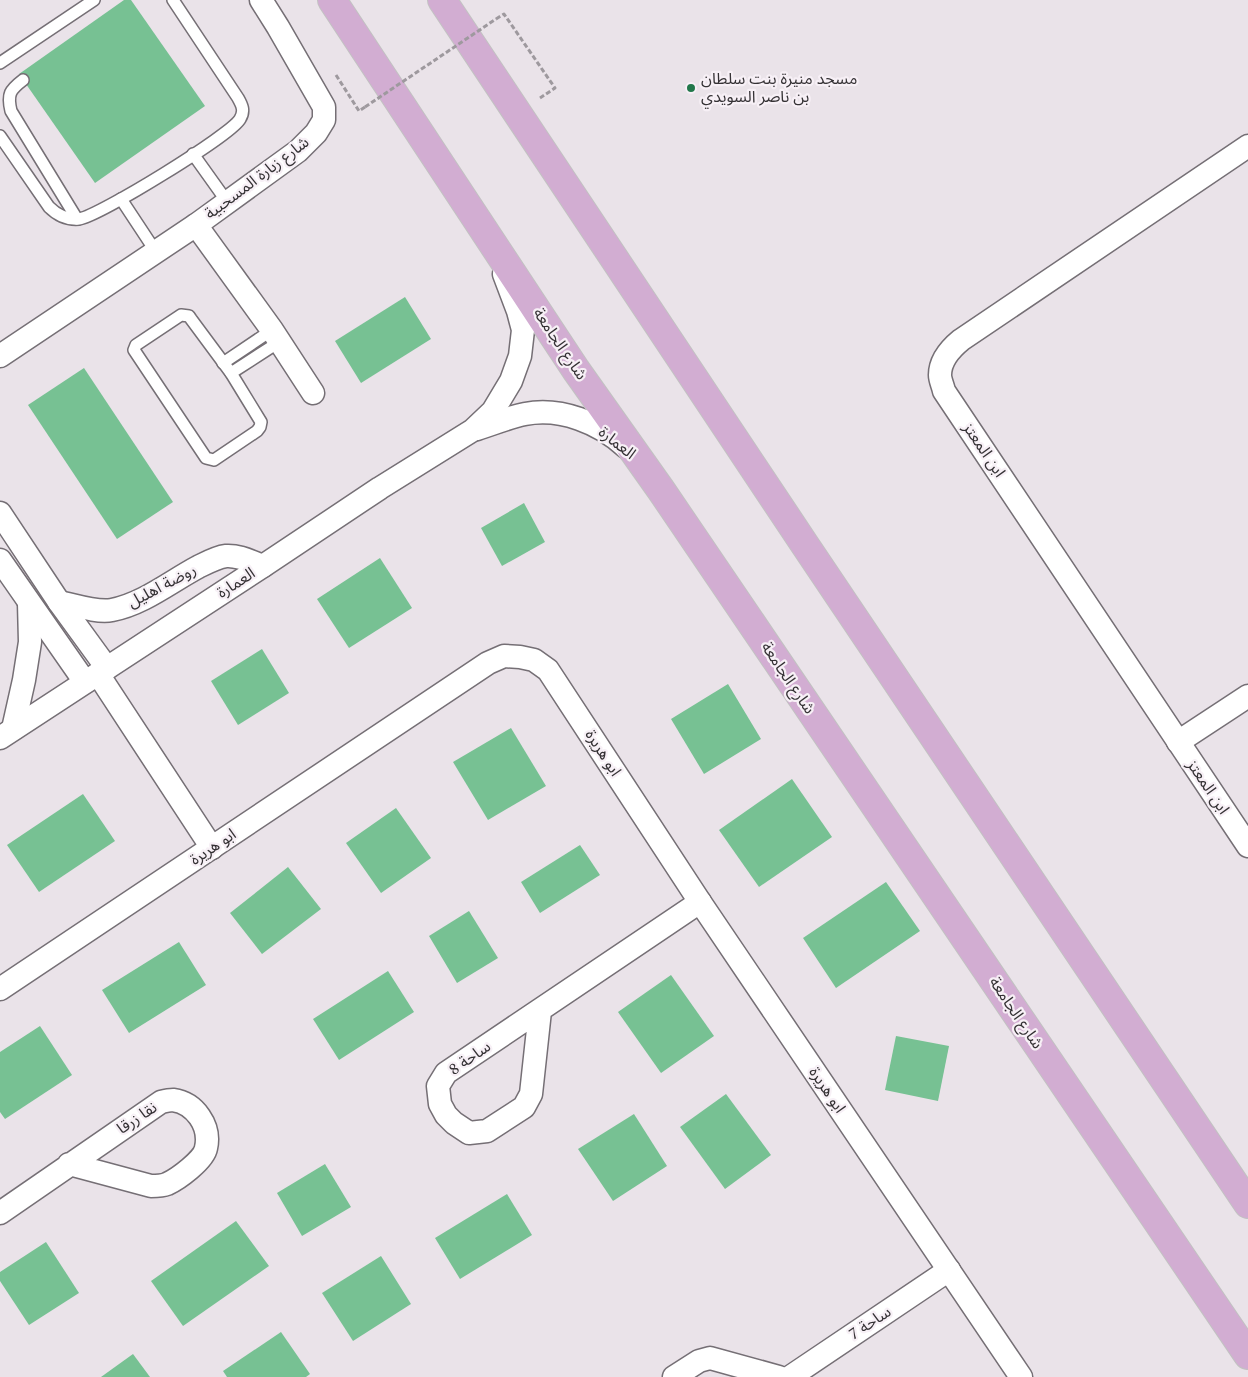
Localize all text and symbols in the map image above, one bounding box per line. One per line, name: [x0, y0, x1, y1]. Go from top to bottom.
place label: مسجد منيرة بنت سلطان بن ناصر السويدي: [701, 67, 857, 109]
marker: مسجد منيرة بنت سلطان بن ناصر السويدي: [685, 82, 697, 94]
street label: شارع زبارة المسحبية: [200, 131, 314, 225]
street label: شارع الجامعة: [527, 303, 593, 385]
street label: ابن المعتز: [956, 417, 1011, 482]
street label: العمارة: [593, 421, 641, 465]
street label: روضة اهليل: [123, 558, 201, 614]
street label: العمارة: [212, 562, 260, 604]
street label: شارع الجامعة: [755, 637, 821, 719]
street label: ابو هريرة: [579, 725, 627, 781]
street label: ابن المعتز: [1180, 754, 1235, 819]
street label: ابو هريرة: [185, 823, 241, 871]
street label: شارع الجامعة: [983, 972, 1049, 1054]
street label: ساحة 8: [444, 1035, 496, 1081]
street label: ابو هريرة: [803, 1062, 851, 1118]
street label: نقا زرقا: [112, 1096, 162, 1140]
street label: ساحة 7: [844, 1300, 896, 1346]

